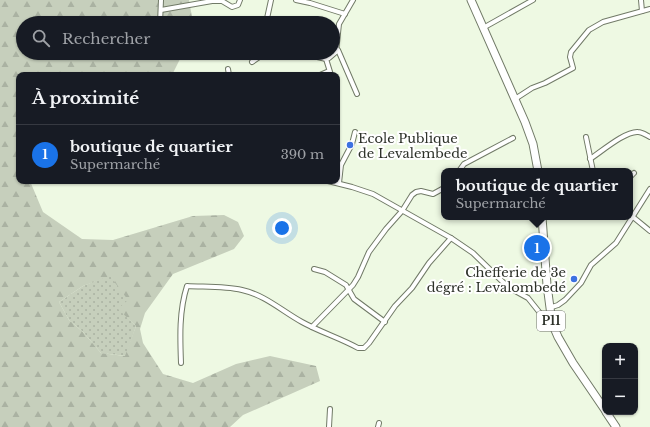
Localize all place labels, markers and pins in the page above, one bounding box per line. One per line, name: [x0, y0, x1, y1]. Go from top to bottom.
place label: Ecole Publique de Levalembede: [358, 130, 468, 162]
marker: Ecole Publique de Levalembede: [345, 140, 355, 150]
pin: 1: [524, 233, 550, 263]
place label: Chefferie de 3e dégré : Levalombedé: [427, 264, 566, 296]
marker: Chefferie de 3e dégré : Levalombedé: [569, 274, 579, 284]

